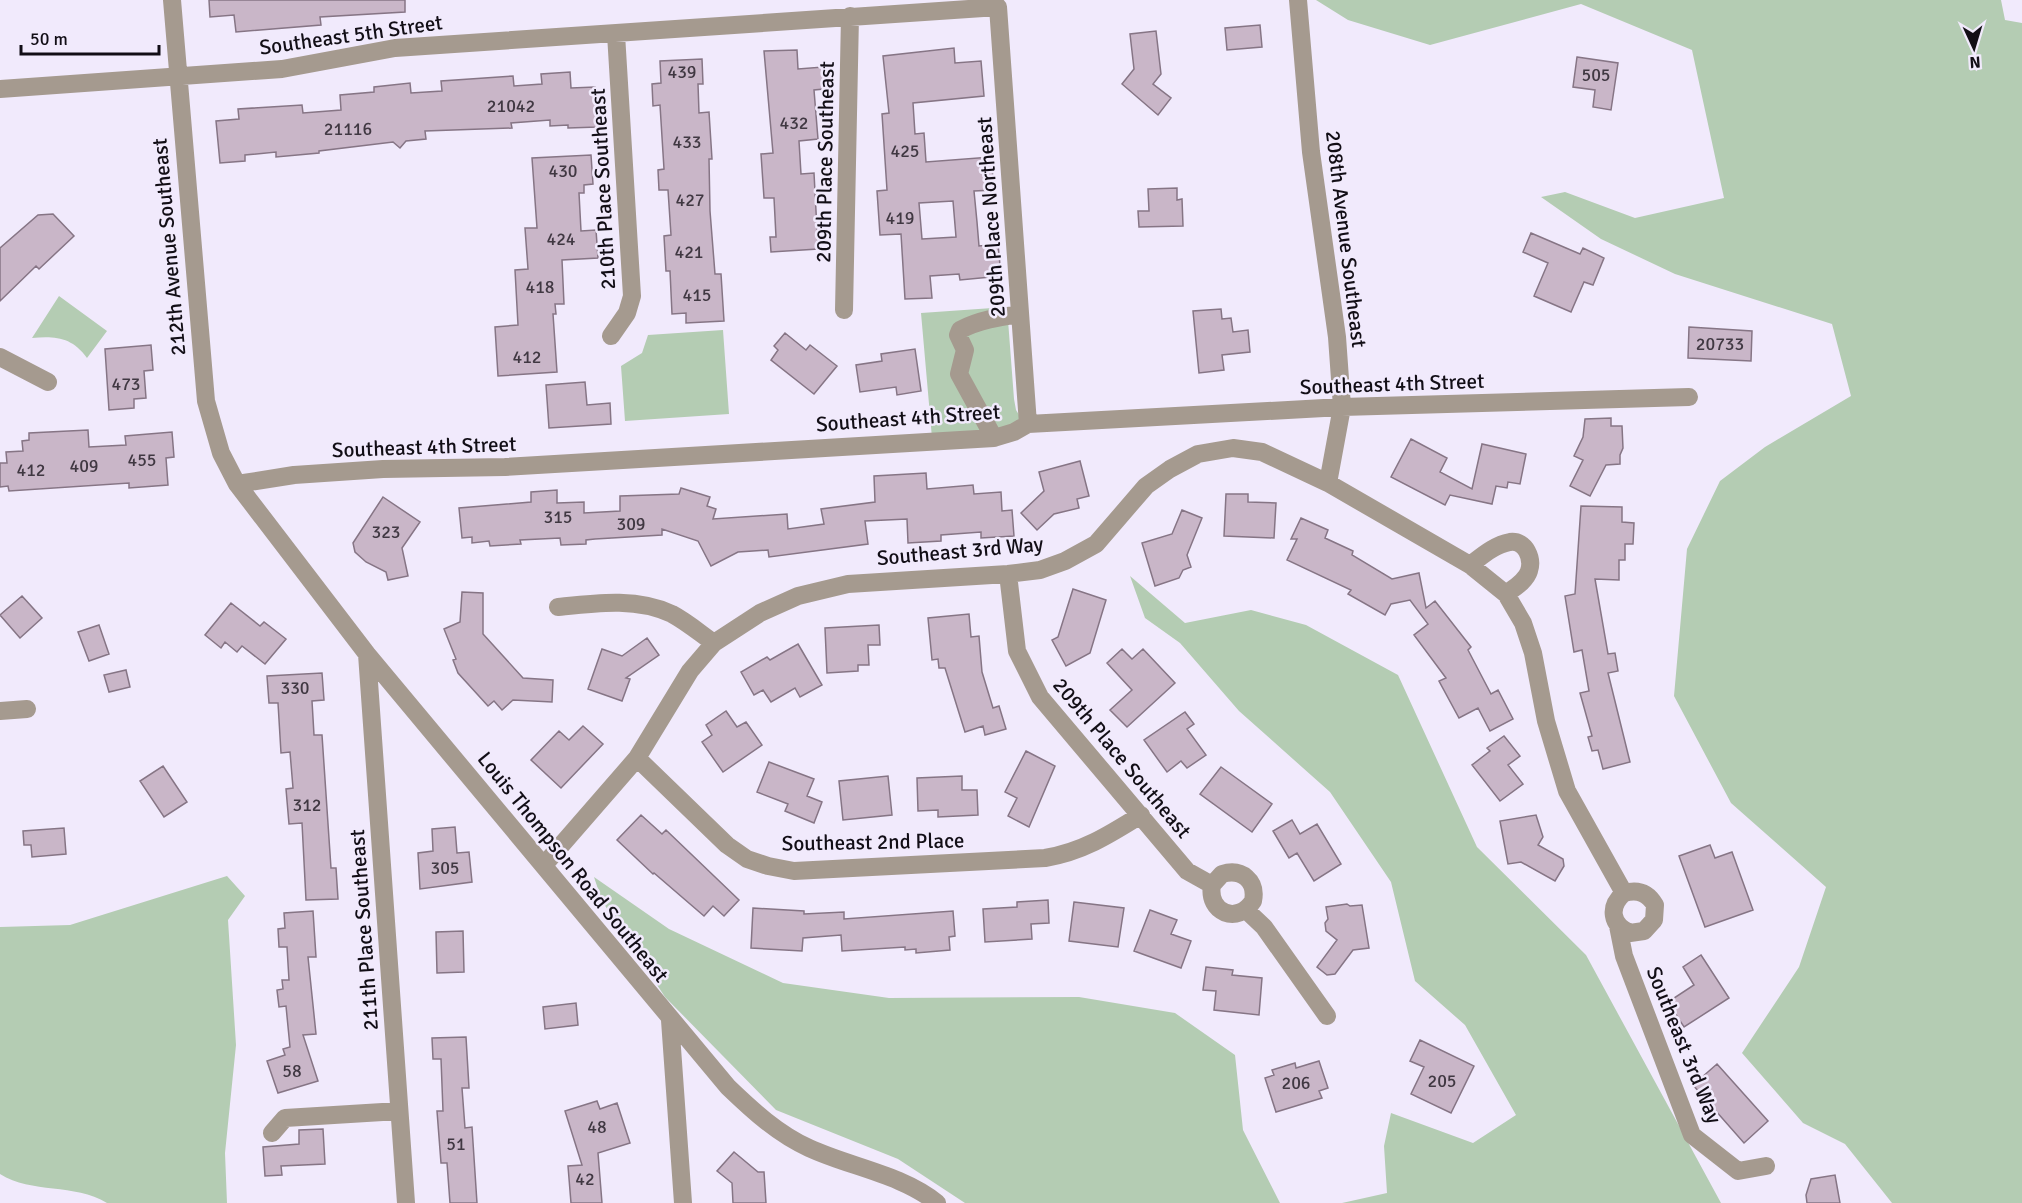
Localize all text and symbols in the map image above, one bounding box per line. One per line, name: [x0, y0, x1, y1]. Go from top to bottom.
street label: Southeast 5th Street: [258, 9, 444, 61]
scale bar: [21, 18, 159, 56]
north arrow: [1944, 18, 2004, 78]
text: 50 m: [30, 28, 68, 50]
text: N: [1969, 52, 1981, 72]
house number: 439: [667, 61, 697, 83]
street label: 209th Place Southeast: [810, 61, 840, 263]
house number: 505: [1581, 64, 1611, 86]
street label: 210th Place Southeast: [585, 88, 621, 290]
house number: 21042: [487, 95, 535, 117]
house number: 432: [779, 112, 809, 134]
street label: 209th Place Northeast: [971, 116, 1011, 318]
house number: 21116: [324, 118, 372, 140]
street label: 208th Avenue Southeast: [1320, 129, 1372, 349]
house number: 433: [672, 131, 702, 153]
street label: 212th Avenue Southeast: [147, 137, 191, 357]
house number: 425: [890, 140, 920, 162]
house number: 430: [548, 160, 578, 182]
house number: 427: [675, 189, 705, 211]
house number: 419: [885, 207, 915, 229]
house number: 424: [546, 228, 576, 250]
house number: 421: [674, 241, 704, 263]
house number: 418: [525, 276, 555, 298]
house number: 415: [682, 284, 712, 306]
house number: 20733: [1696, 333, 1744, 355]
house number: 412: [512, 346, 542, 368]
street label: Southeast 4th Street: [1299, 368, 1485, 400]
house number: 473: [111, 373, 141, 395]
street label: Southeast 4th Street: [815, 399, 1001, 437]
street label: Southeast 4th Street: [331, 431, 517, 463]
house number: 455: [127, 449, 157, 471]
house number: 409: [69, 455, 99, 477]
house number: 412: [16, 459, 46, 481]
house number: 315: [543, 506, 573, 528]
house number: 309: [616, 513, 646, 535]
house number: 323: [371, 521, 401, 543]
street label: Southeast 3rd Way: [876, 531, 1045, 571]
street label: 209th Place Southeast: [1047, 672, 1197, 844]
house number: 330: [280, 677, 310, 699]
street label: Louis Thompson Road Southeast: [472, 746, 674, 988]
house number: 312: [292, 794, 322, 816]
street label: Southeast 2nd Place: [781, 827, 965, 857]
street label: 211th Place Southeast: [344, 829, 384, 1031]
house number: 305: [430, 857, 460, 879]
street label: Southeast 3rd Way: [1641, 963, 1727, 1127]
house number: 58: [282, 1060, 302, 1082]
house number: 205: [1427, 1070, 1457, 1092]
house number: 206: [1281, 1072, 1311, 1094]
house number: 48: [587, 1116, 607, 1138]
house number: 51: [446, 1133, 466, 1155]
house number: 42: [575, 1168, 595, 1190]

